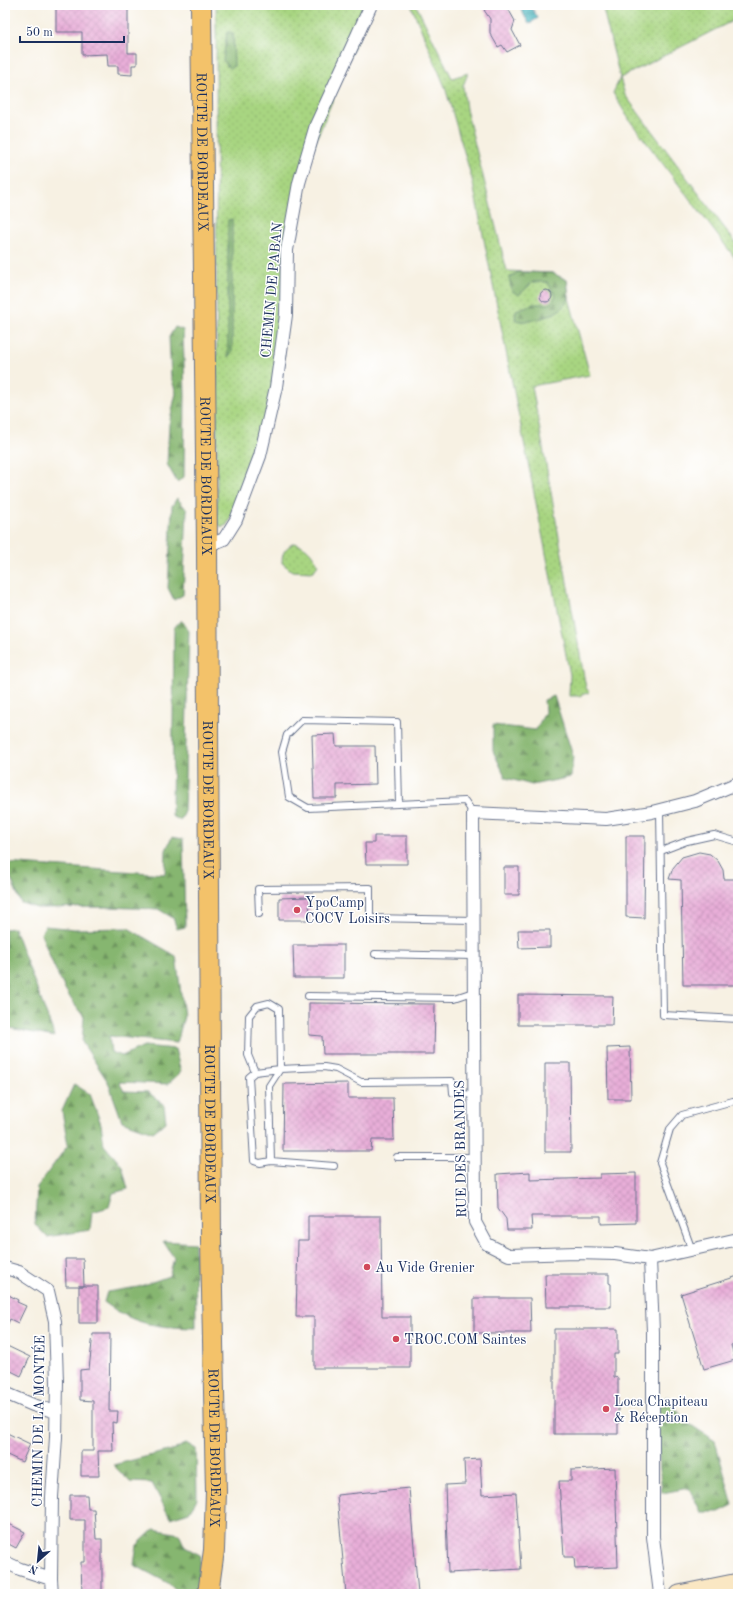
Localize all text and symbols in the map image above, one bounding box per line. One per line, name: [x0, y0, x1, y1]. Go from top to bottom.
scale bar: [20, 18, 124, 44]
text: 50 m: [26, 26, 53, 39]
street label: ROUTE DE BORDEAUX: [194, 72, 210, 232]
street label: CHEMIN DE PABAN: [259, 221, 285, 359]
street label: ROUTE DE BORDEAUX: [197, 396, 213, 556]
street label: ROUTE DE BORDEAUX: [200, 720, 215, 880]
place label: YpoCamp COCV Loisirs: [305, 896, 390, 926]
marker: YpoCamp COCV Loisirs: [292, 905, 302, 915]
street label: ROUTE DE BORDEAUX: [202, 1044, 217, 1204]
street label: RUE DES BRANDES: [453, 1080, 469, 1218]
place label: Au Vide Grenier: [375, 1261, 475, 1275]
marker: Au Vide Grenier: [362, 1262, 372, 1272]
place label: TROC.COM Saintes: [404, 1333, 526, 1347]
marker: TROC.COM Saintes: [391, 1334, 401, 1344]
street label: CHEMIN DE LA MONTÉE: [27, 1335, 48, 1507]
street label: ROUTE DE BORDEAUX: [206, 1368, 222, 1528]
place label: Loca Chapiteau & Réception: [614, 1395, 708, 1425]
marker: Loca Chapiteau & Réception: [601, 1404, 611, 1414]
north arrow: [18, 1541, 58, 1581]
text: N: [27, 1561, 40, 1575]

